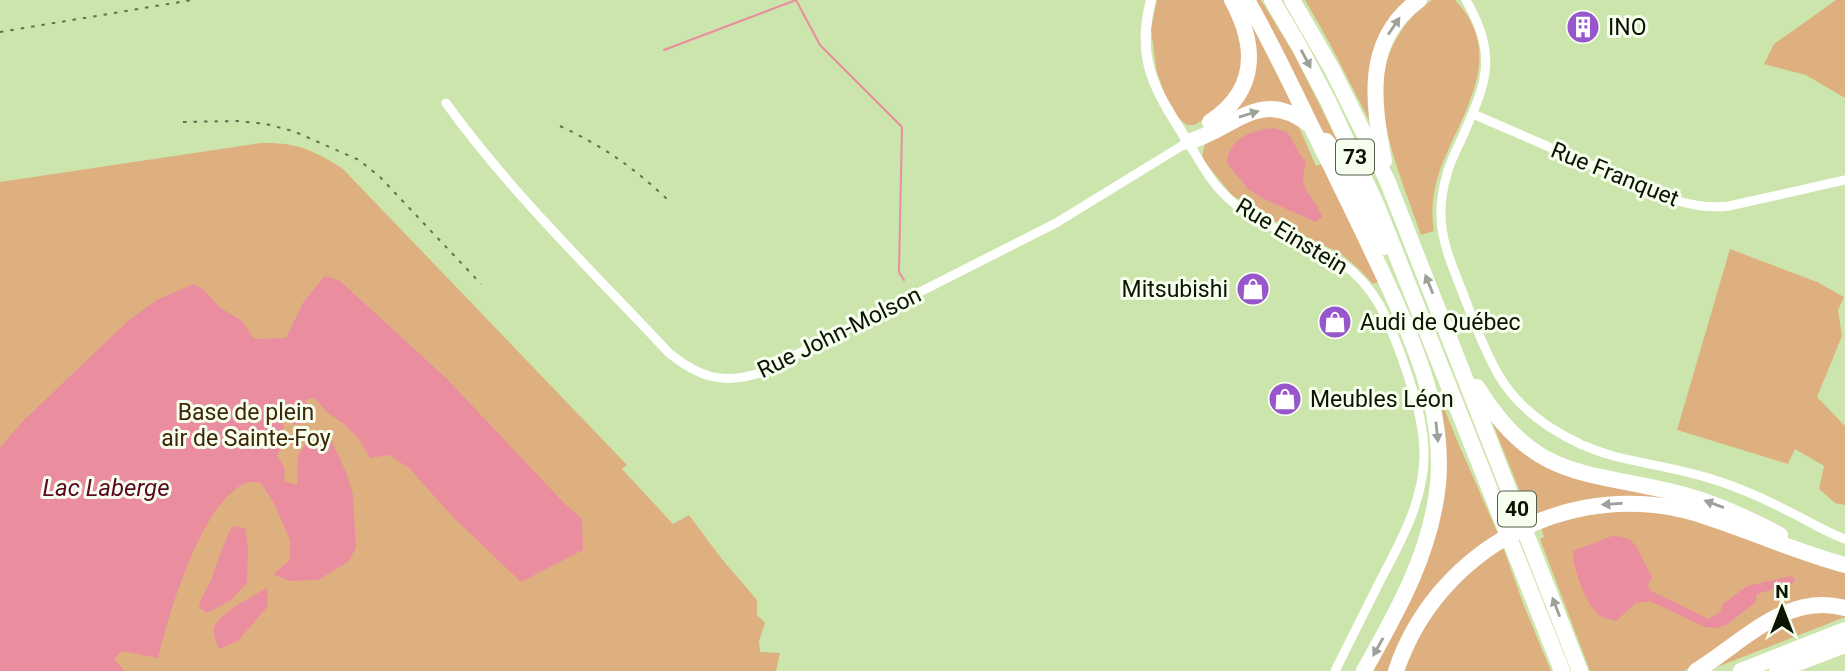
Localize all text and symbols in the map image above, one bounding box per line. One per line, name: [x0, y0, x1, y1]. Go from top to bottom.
building icon: INO: [1564, 8, 1602, 46]
place label: INO: [1608, 14, 1647, 41]
one-way arrow: [1387, 17, 1401, 35]
one-way arrow: [1300, 49, 1312, 69]
one-way arrow: [1239, 108, 1260, 118]
street label: Rue Franquet: [1547, 137, 1683, 212]
road number: 73: [1336, 140, 1374, 174]
street label: Rue Einstein: [1231, 192, 1353, 280]
shop icon: Mitsubishi: [1234, 270, 1272, 308]
one-way arrow: [1423, 274, 1434, 295]
place label: Mitsubishi: [1122, 276, 1228, 303]
street label: Rue John-Molson: [753, 281, 925, 384]
shop icon: Audi de Québec: [1316, 303, 1354, 341]
place label: Audi de Québec: [1360, 309, 1521, 336]
shop icon: Meubles Léon: [1266, 380, 1304, 418]
place label: Meubles Léon: [1310, 386, 1454, 413]
park label: Base de plein air de Sainte-Foy: [161, 399, 331, 452]
one-way arrow: [1432, 421, 1443, 443]
water label: Lac Laberge: [43, 474, 170, 502]
road number: 40: [1498, 491, 1536, 526]
one-way arrow: [1704, 498, 1725, 509]
one-way arrow: [1601, 499, 1623, 510]
north arrow: [1747, 573, 1817, 643]
text: N: [1775, 580, 1789, 603]
one-way arrow: [1550, 597, 1561, 618]
one-way arrow: [1372, 637, 1384, 657]

